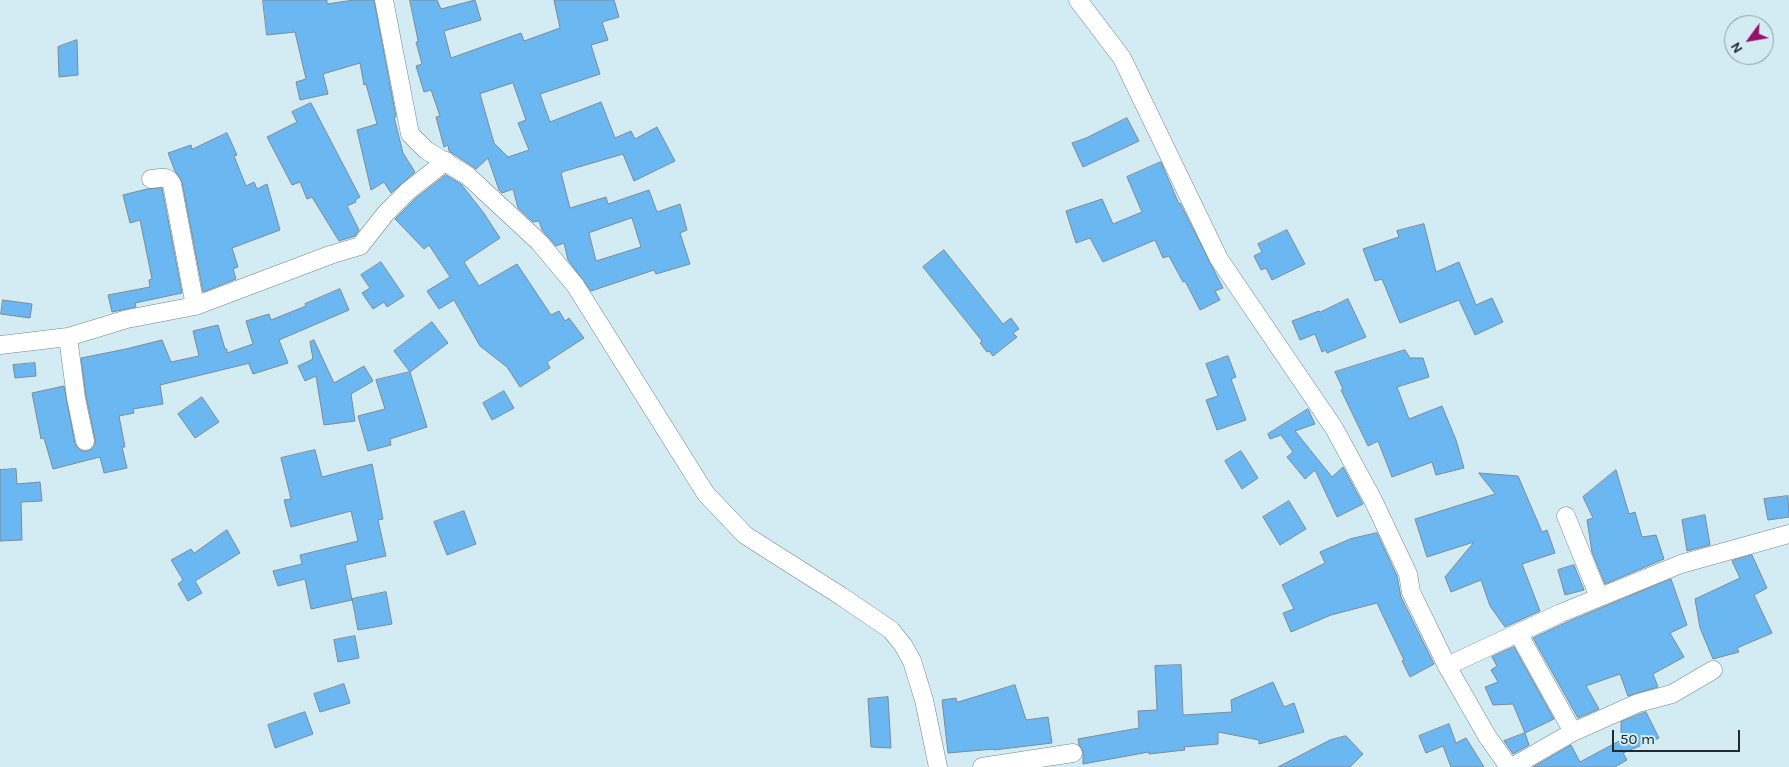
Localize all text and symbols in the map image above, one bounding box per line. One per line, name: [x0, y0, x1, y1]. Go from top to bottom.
north arrow: [1724, 15, 1774, 65]
text: N: [1727, 39, 1747, 56]
scale bar: [1614, 720, 1742, 752]
text: 50 m: [1620, 730, 1655, 748]

